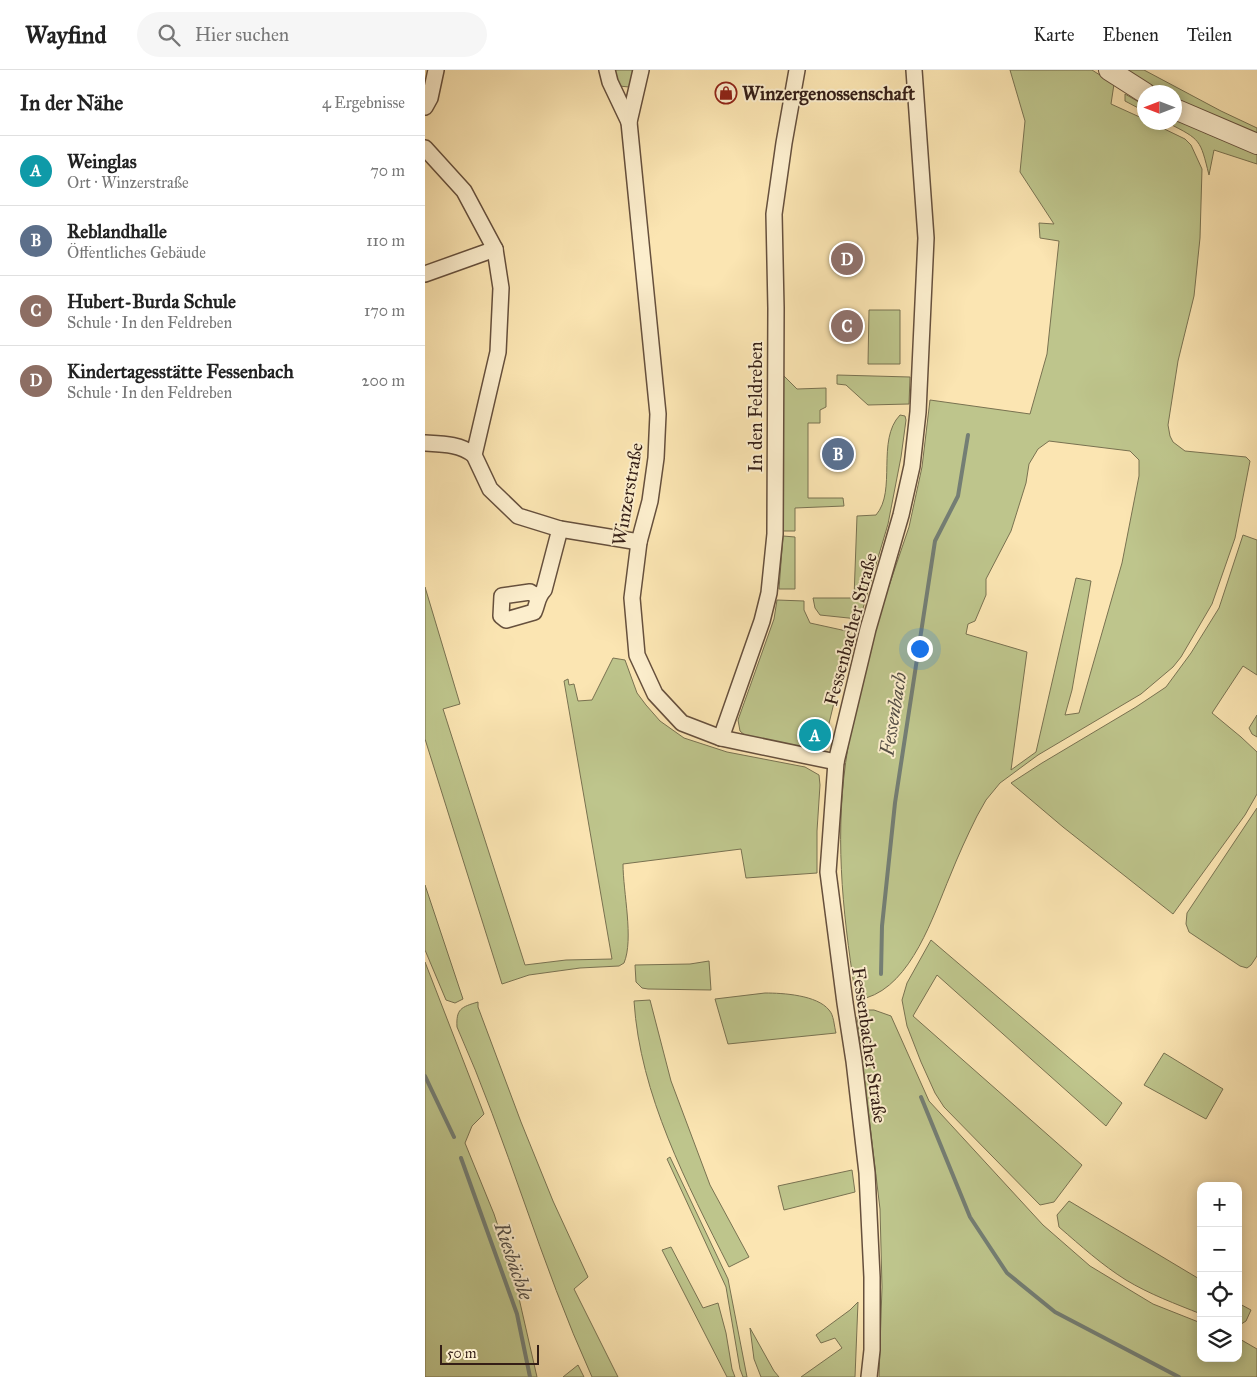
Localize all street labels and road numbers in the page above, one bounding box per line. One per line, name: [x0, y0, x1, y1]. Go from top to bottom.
street label: In den Feldreben: [744, 341, 767, 473]
street label: Winzerstraße: [607, 441, 648, 547]
street label: Fessenbacher Straße: [819, 550, 882, 708]
street label: Fessenbacher Straße: [847, 966, 892, 1125]

